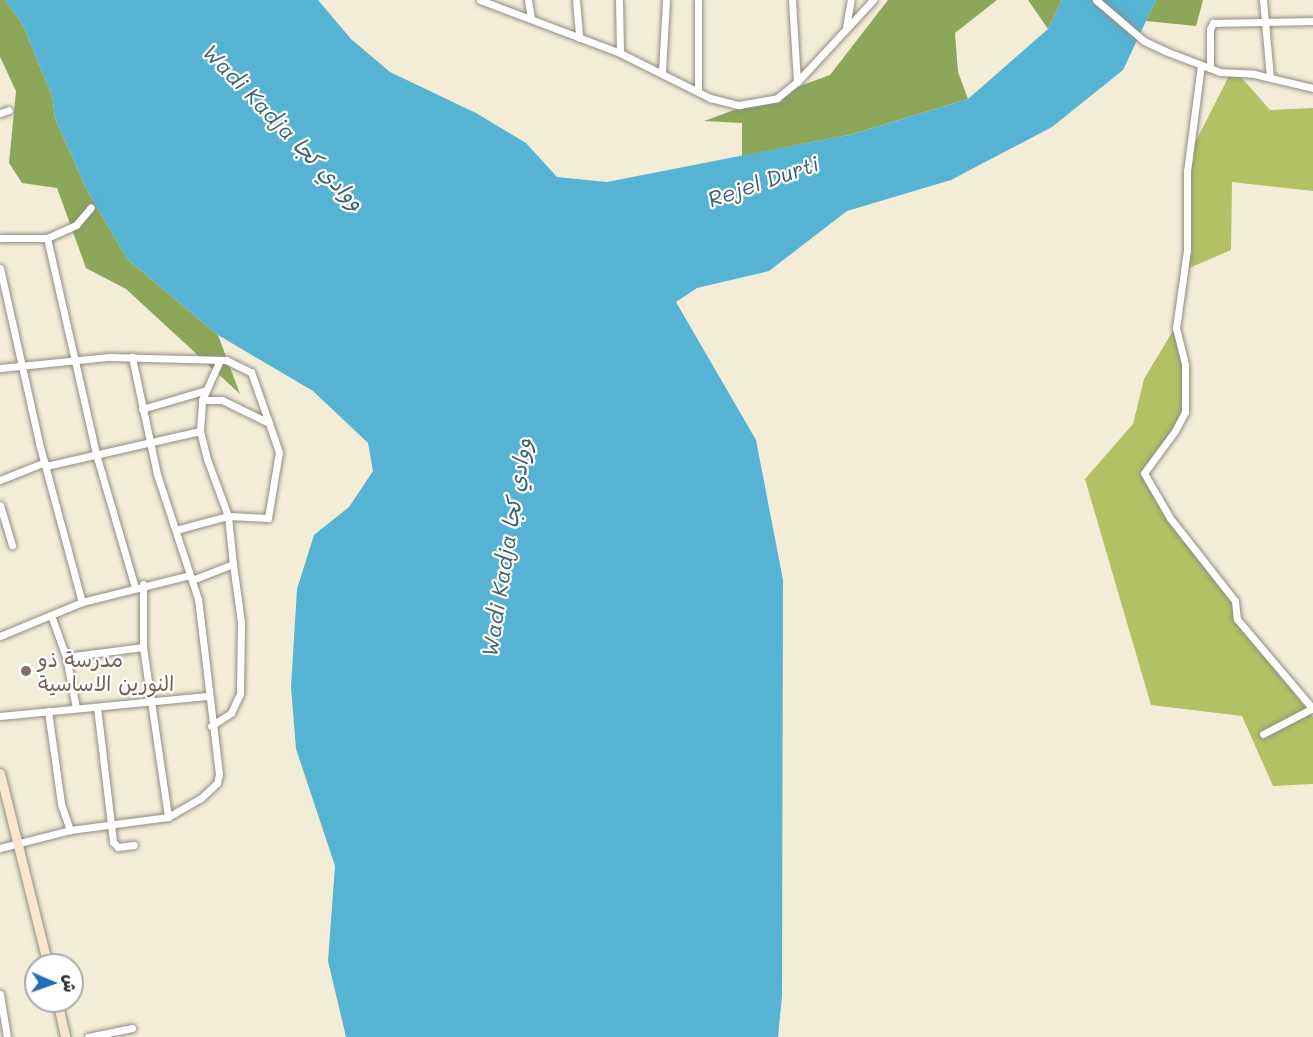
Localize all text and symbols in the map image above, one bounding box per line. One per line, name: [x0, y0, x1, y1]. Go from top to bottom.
water label: Wadi Kadja ووادي كجا: [198, 38, 370, 216]
water label: Rejel Durti: [704, 150, 822, 212]
water label: Wadi Kadja ووادي كجا: [476, 436, 536, 658]
place label: مدرسة ذو النورين الاساسية: [38, 646, 174, 696]
marker: مدرسة ذو النورين الاساسية: [19, 664, 33, 678]
north arrow: [24, 953, 84, 1013]
text: ش: [60, 974, 81, 993]

